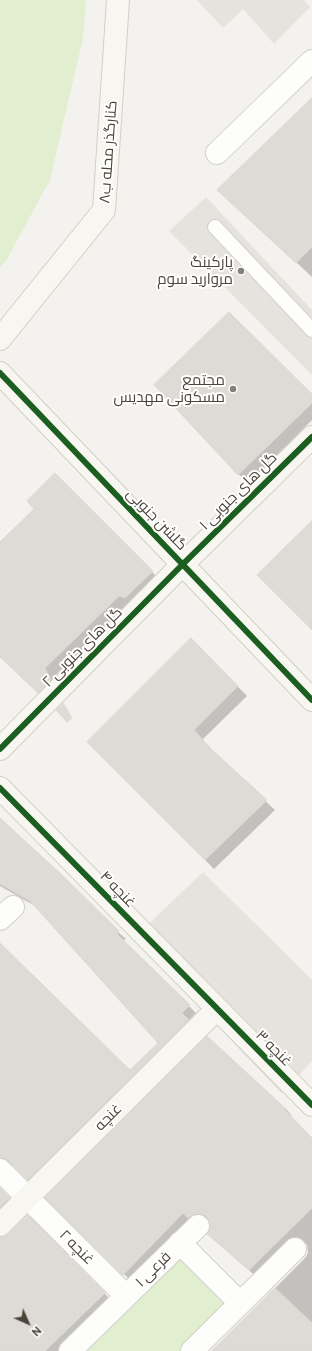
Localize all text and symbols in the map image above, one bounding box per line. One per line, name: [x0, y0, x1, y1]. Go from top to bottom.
street label: کنارگذر محله ب۸: [95, 100, 121, 204]
place label: پارکینگ مروارید سوم: [157, 253, 233, 288]
marker: پارکینگ مروارید سوم: [236, 266, 246, 276]
place label: مجتمع مسکونی مهدیس: [114, 371, 225, 406]
marker: مجتمع مسکونی مهدیس: [228, 384, 238, 394]
street label: گل های جنوبی ۱: [195, 448, 281, 534]
street label: گلشن جنوبی: [123, 484, 191, 554]
street label: گل های جنوبی ۲: [38, 603, 126, 691]
street label: غنچه ۴: [96, 867, 140, 911]
street label: غنچه ۳: [252, 1026, 296, 1070]
street label: غنچه: [91, 1100, 125, 1134]
street label: غنچه ۲: [56, 1226, 98, 1268]
street label: فرعی ۱: [131, 1247, 175, 1291]
north arrow: [8, 1303, 48, 1343]
text: N: [29, 1324, 44, 1339]

